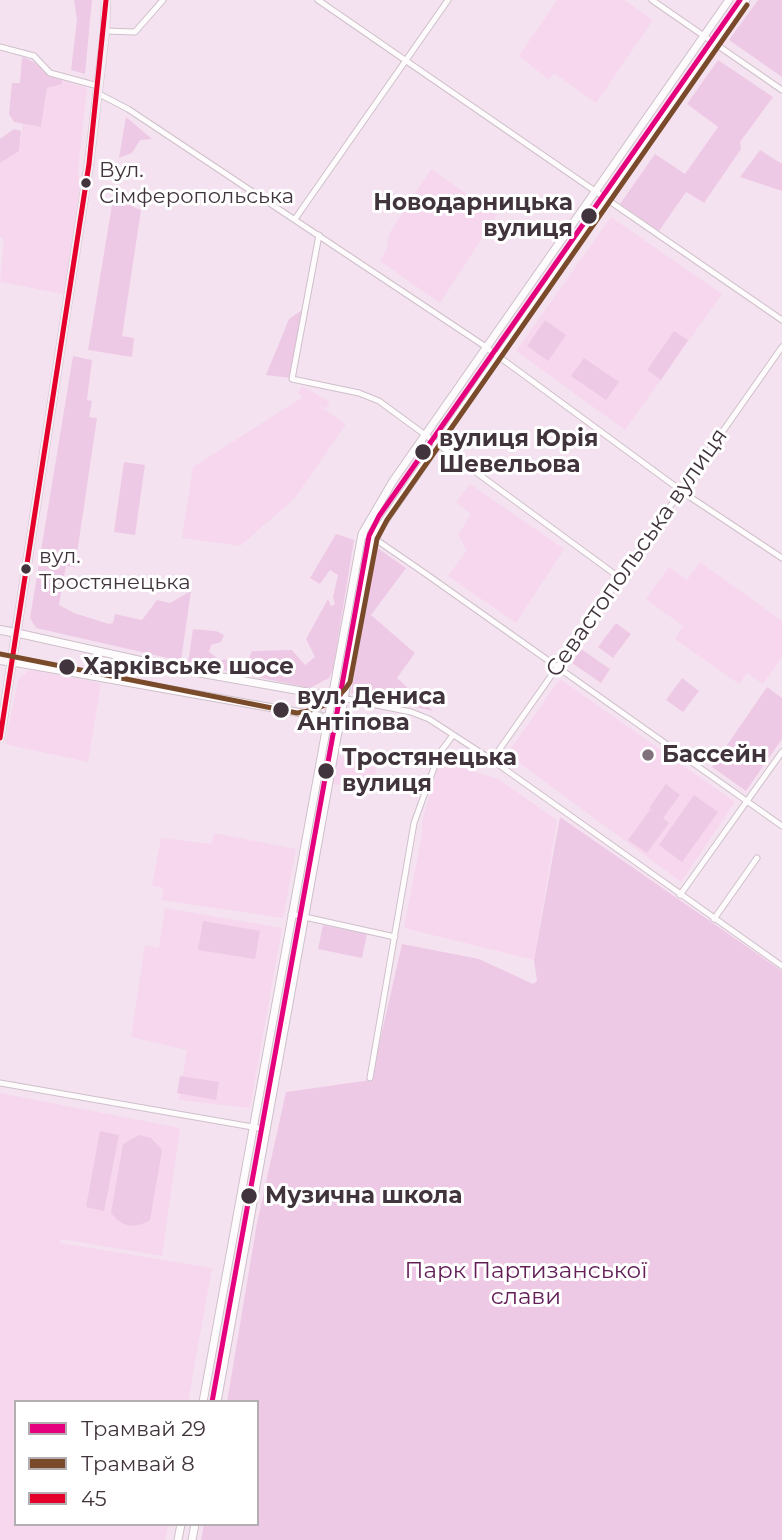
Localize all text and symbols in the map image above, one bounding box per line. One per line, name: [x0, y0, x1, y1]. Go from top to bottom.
place label: Вул. Сімферопольська: [99, 158, 294, 208]
marker: Вул. Сімферопольська: [79, 176, 93, 190]
place label: Новодарницька вулиця: [373, 189, 573, 243]
marker: Новодарницька вулиця: [579, 206, 599, 226]
street label: Севастопольська вулиця: [540, 423, 734, 683]
place label: вулиця Юрія Шевельова: [439, 425, 598, 479]
marker: вулиця Юрія Шевельова: [413, 442, 433, 462]
place label: вул. Тростянецька: [39, 544, 190, 594]
marker: вул. Тростянецька: [19, 562, 33, 576]
place label: Харківське шосе: [83, 653, 294, 681]
marker: Харківське шосе: [57, 657, 77, 677]
place label: вул. Дениса Антіпова: [297, 683, 446, 737]
marker: вул. Дениса Антіпова: [271, 700, 291, 720]
place label: Бассейн: [662, 741, 767, 769]
place label: Тростянецька вулиця: [342, 744, 517, 798]
marker: Бассейн: [640, 747, 656, 763]
marker: Тростянецька вулиця: [316, 761, 336, 781]
place label: Музична школа: [265, 1182, 462, 1210]
marker: Музична школа: [239, 1186, 259, 1206]
park label: Парк Партизанської слави: [405, 1257, 647, 1311]
legend: [14, 1400, 259, 1526]
text: Трамвай 29: [81, 1416, 206, 1441]
text: Трамвай 8: [81, 1451, 195, 1476]
text: 45: [81, 1486, 107, 1511]

